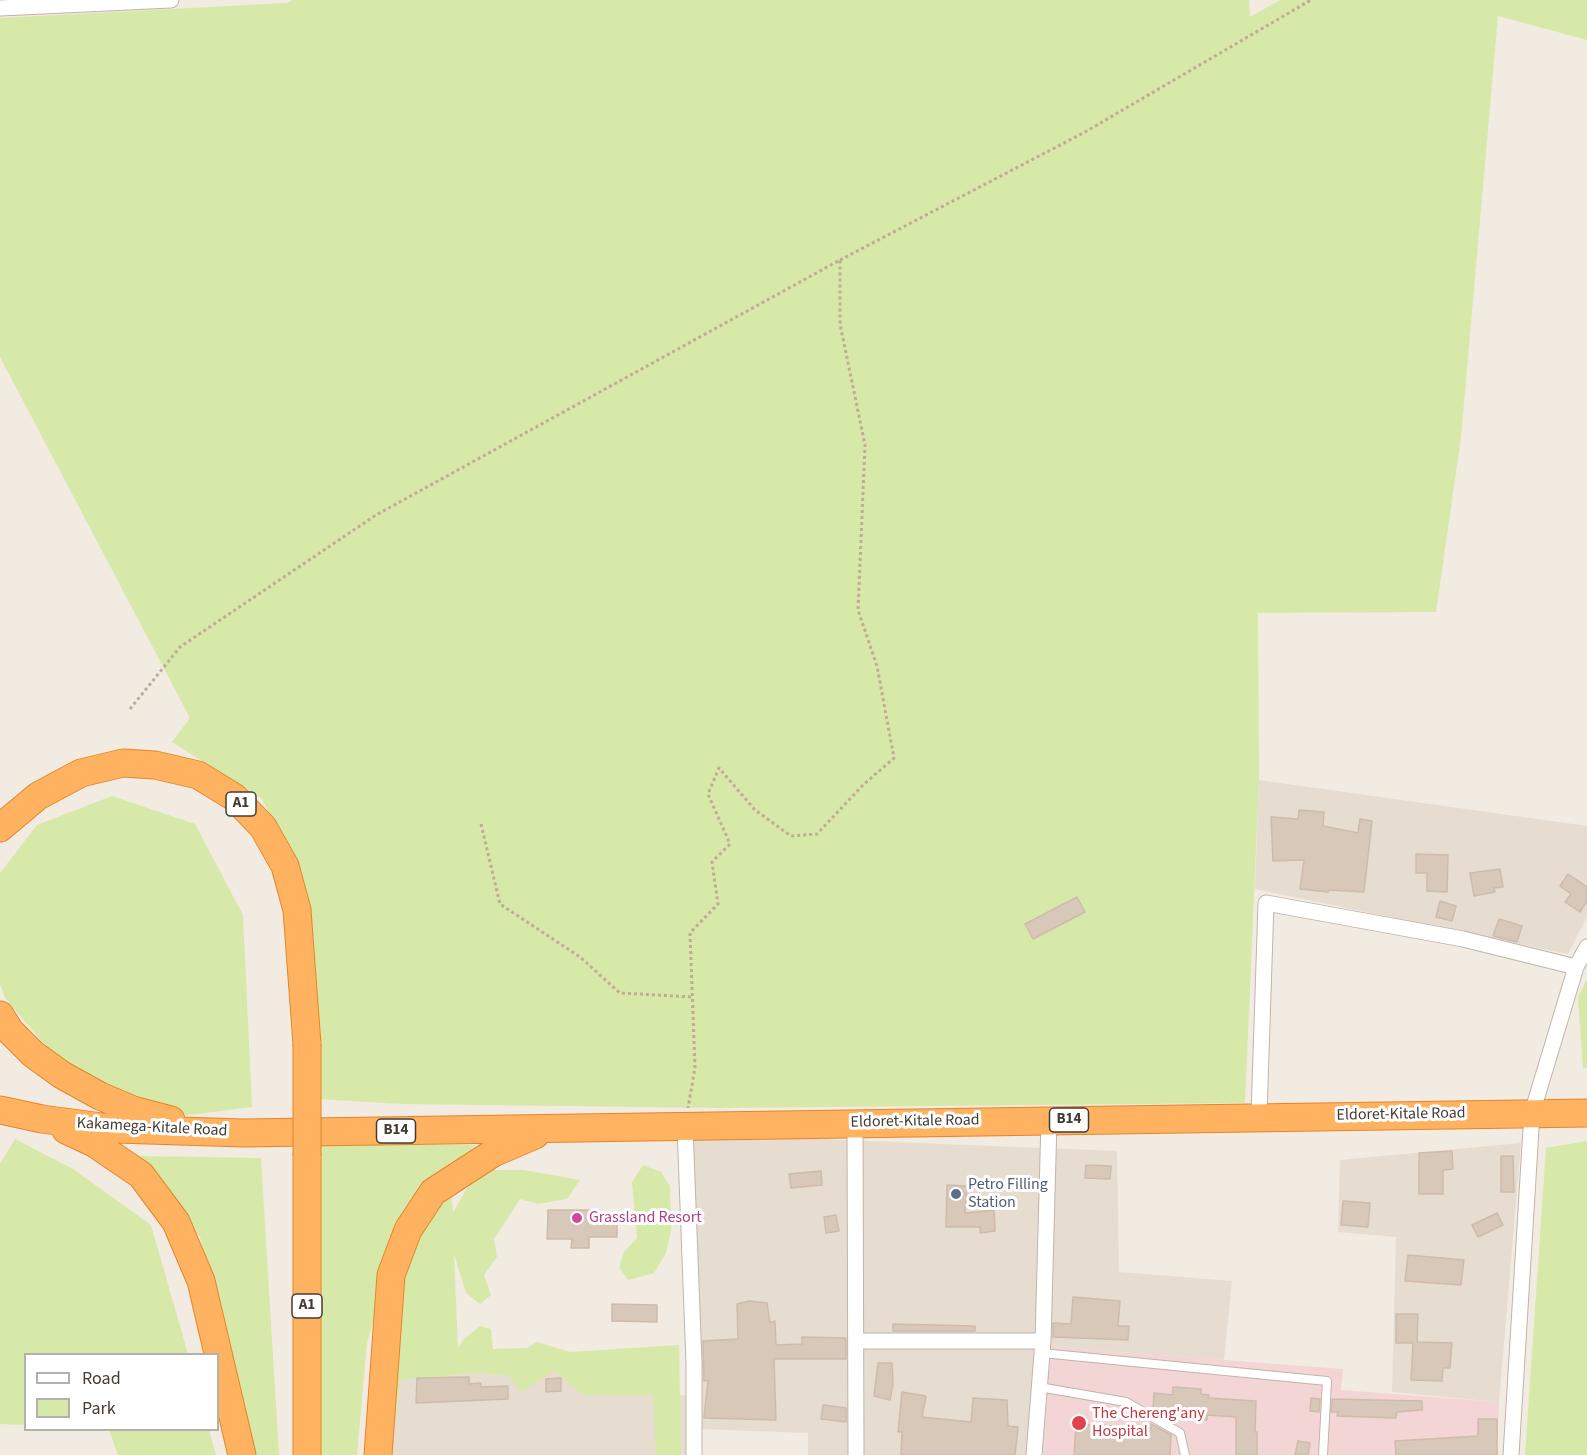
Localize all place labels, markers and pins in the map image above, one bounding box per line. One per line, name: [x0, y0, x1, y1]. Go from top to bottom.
place label: Petro Filling Station: [968, 1175, 1048, 1213]
marker: Petro Filling Station: [949, 1187, 963, 1201]
place label: Grassland Resort: [589, 1208, 702, 1228]
marker: Grassland Resort: [570, 1211, 584, 1225]
place label: The Chereng'any Hospital: [1092, 1404, 1205, 1442]
marker: The Chereng'any Hospital: [1070, 1414, 1088, 1432]

